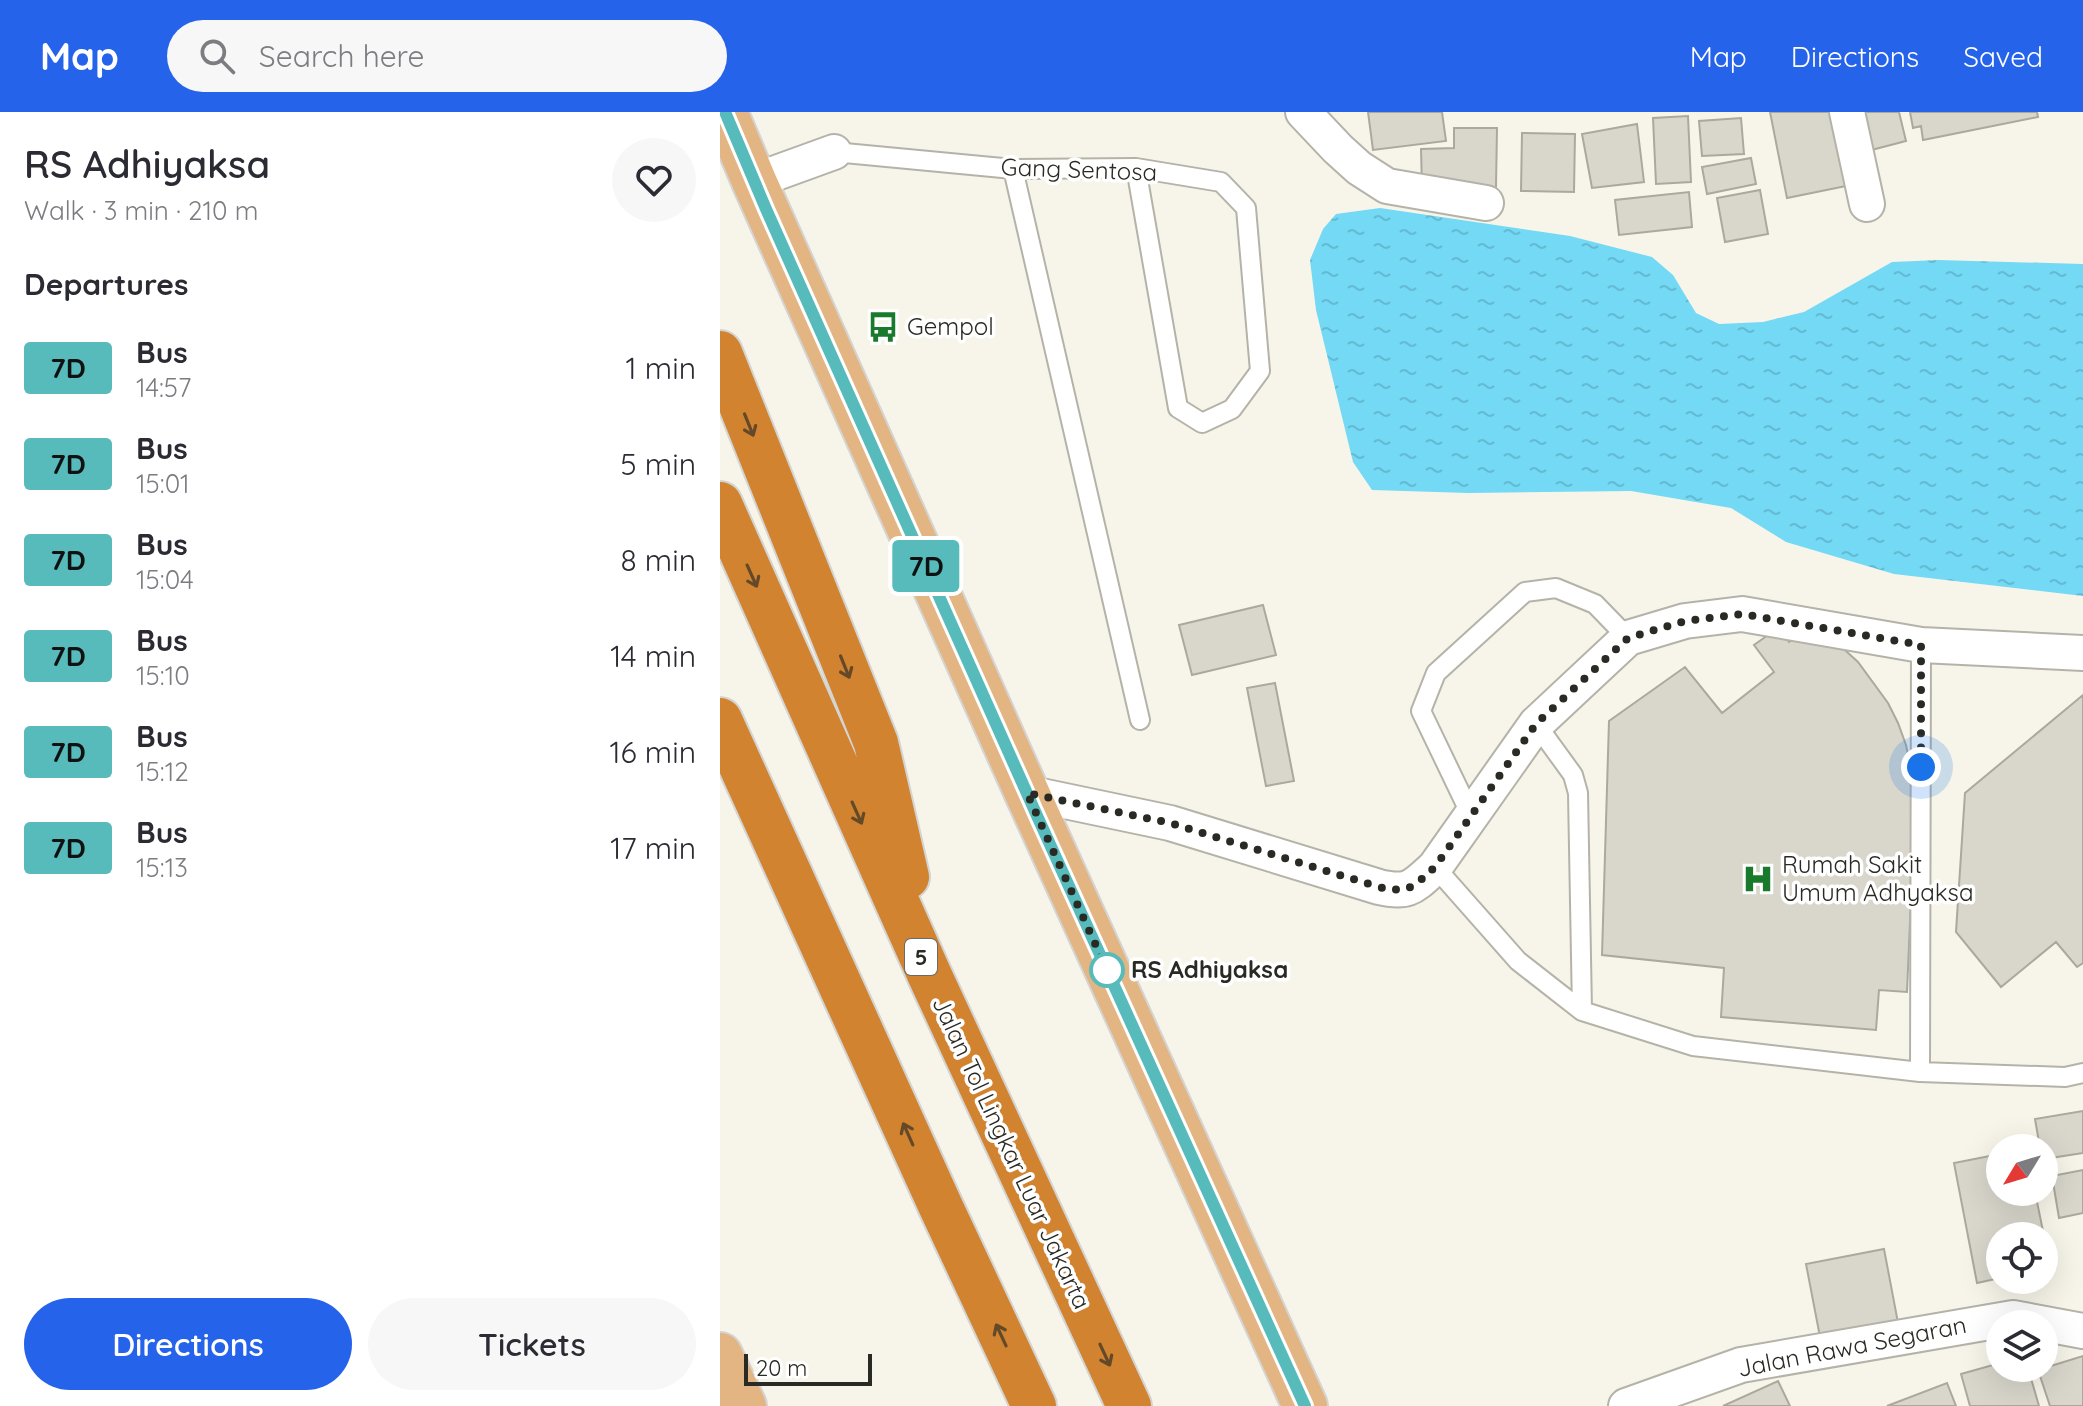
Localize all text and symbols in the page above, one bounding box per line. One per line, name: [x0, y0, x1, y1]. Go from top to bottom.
search box: [167, 20, 727, 92]
text: Map: [40, 32, 119, 80]
icon: search: [195, 34, 239, 78]
text: Search here: [259, 37, 424, 75]
text: Map: [1690, 39, 1747, 74]
text: Directions: [1791, 39, 1919, 74]
text: Saved: [1963, 39, 2043, 74]
button: heart: [612, 138, 696, 222]
text: RS Adhiyaksa: [24, 140, 270, 188]
street label: Gang Sentosa: [1000, 151, 1158, 187]
text: Walk · 3 min · 210 m: [24, 194, 258, 227]
text: Departures: [24, 265, 189, 303]
bus stop icon: Gempol: [866, 310, 900, 344]
place label: Gempol: [907, 311, 994, 341]
text: Bus: [136, 333, 188, 371]
text: 1 min: [626, 349, 696, 387]
text: 7D: [50, 350, 86, 385]
text: 14:57: [136, 371, 191, 404]
one-way arrow: [743, 412, 757, 437]
text: Bus: [136, 429, 188, 467]
text: 5 min: [620, 445, 696, 483]
text: 7D: [50, 446, 86, 481]
text: 15:01: [136, 467, 190, 500]
text: Bus: [136, 525, 188, 563]
line badge: 7D: [890, 540, 962, 592]
text: 8 min: [620, 541, 696, 579]
text: 7D: [50, 542, 86, 577]
text: 7D: [908, 548, 944, 583]
text: 15:04: [136, 563, 194, 596]
one-way arrow: [745, 563, 760, 587]
text: Bus: [136, 621, 188, 659]
text: 14 min: [610, 637, 696, 675]
text: 7D: [50, 638, 86, 673]
one-way arrow: [839, 654, 853, 679]
text: 15:10: [136, 659, 190, 692]
text: Bus: [136, 717, 188, 755]
text: 16 min: [609, 733, 696, 771]
text: 7D: [50, 734, 86, 769]
your location: [1901, 747, 1941, 787]
text: 15:12: [136, 755, 189, 788]
one-way arrow: [851, 800, 866, 825]
text: Bus: [136, 813, 188, 851]
text: 17 min: [610, 829, 696, 867]
text: 7D: [50, 830, 86, 865]
place label: Rumah Sakit Umum Adhyaksa: [1782, 849, 1974, 907]
text: 15:13: [136, 851, 188, 884]
hospital icon: Rumah Sakit Umum Adhyaksa: [1741, 862, 1775, 896]
road number: 5: [905, 939, 937, 975]
marker: RS Adhiyaksa: [1090, 953, 1124, 987]
place label: RS Adhiyaksa: [1131, 954, 1288, 984]
street label: Jalan Tol Lingkar Luar Jakarta: [926, 992, 1098, 1313]
one-way arrow: [900, 1122, 915, 1146]
north arrow: [1986, 1134, 2058, 1206]
map controls: [1986, 1134, 2058, 1382]
button: locate: [1986, 1222, 2058, 1294]
button: Directions: [24, 1298, 352, 1390]
button: Tickets: [368, 1298, 696, 1390]
street label: Jalan Rawa Segaran: [1735, 1309, 1969, 1383]
button: layers: [1986, 1310, 2058, 1382]
one-way arrow: [993, 1324, 1008, 1348]
one-way arrow: [1098, 1343, 1113, 1367]
scale bar: [744, 1350, 872, 1386]
text: 20 m: [756, 1354, 807, 1382]

